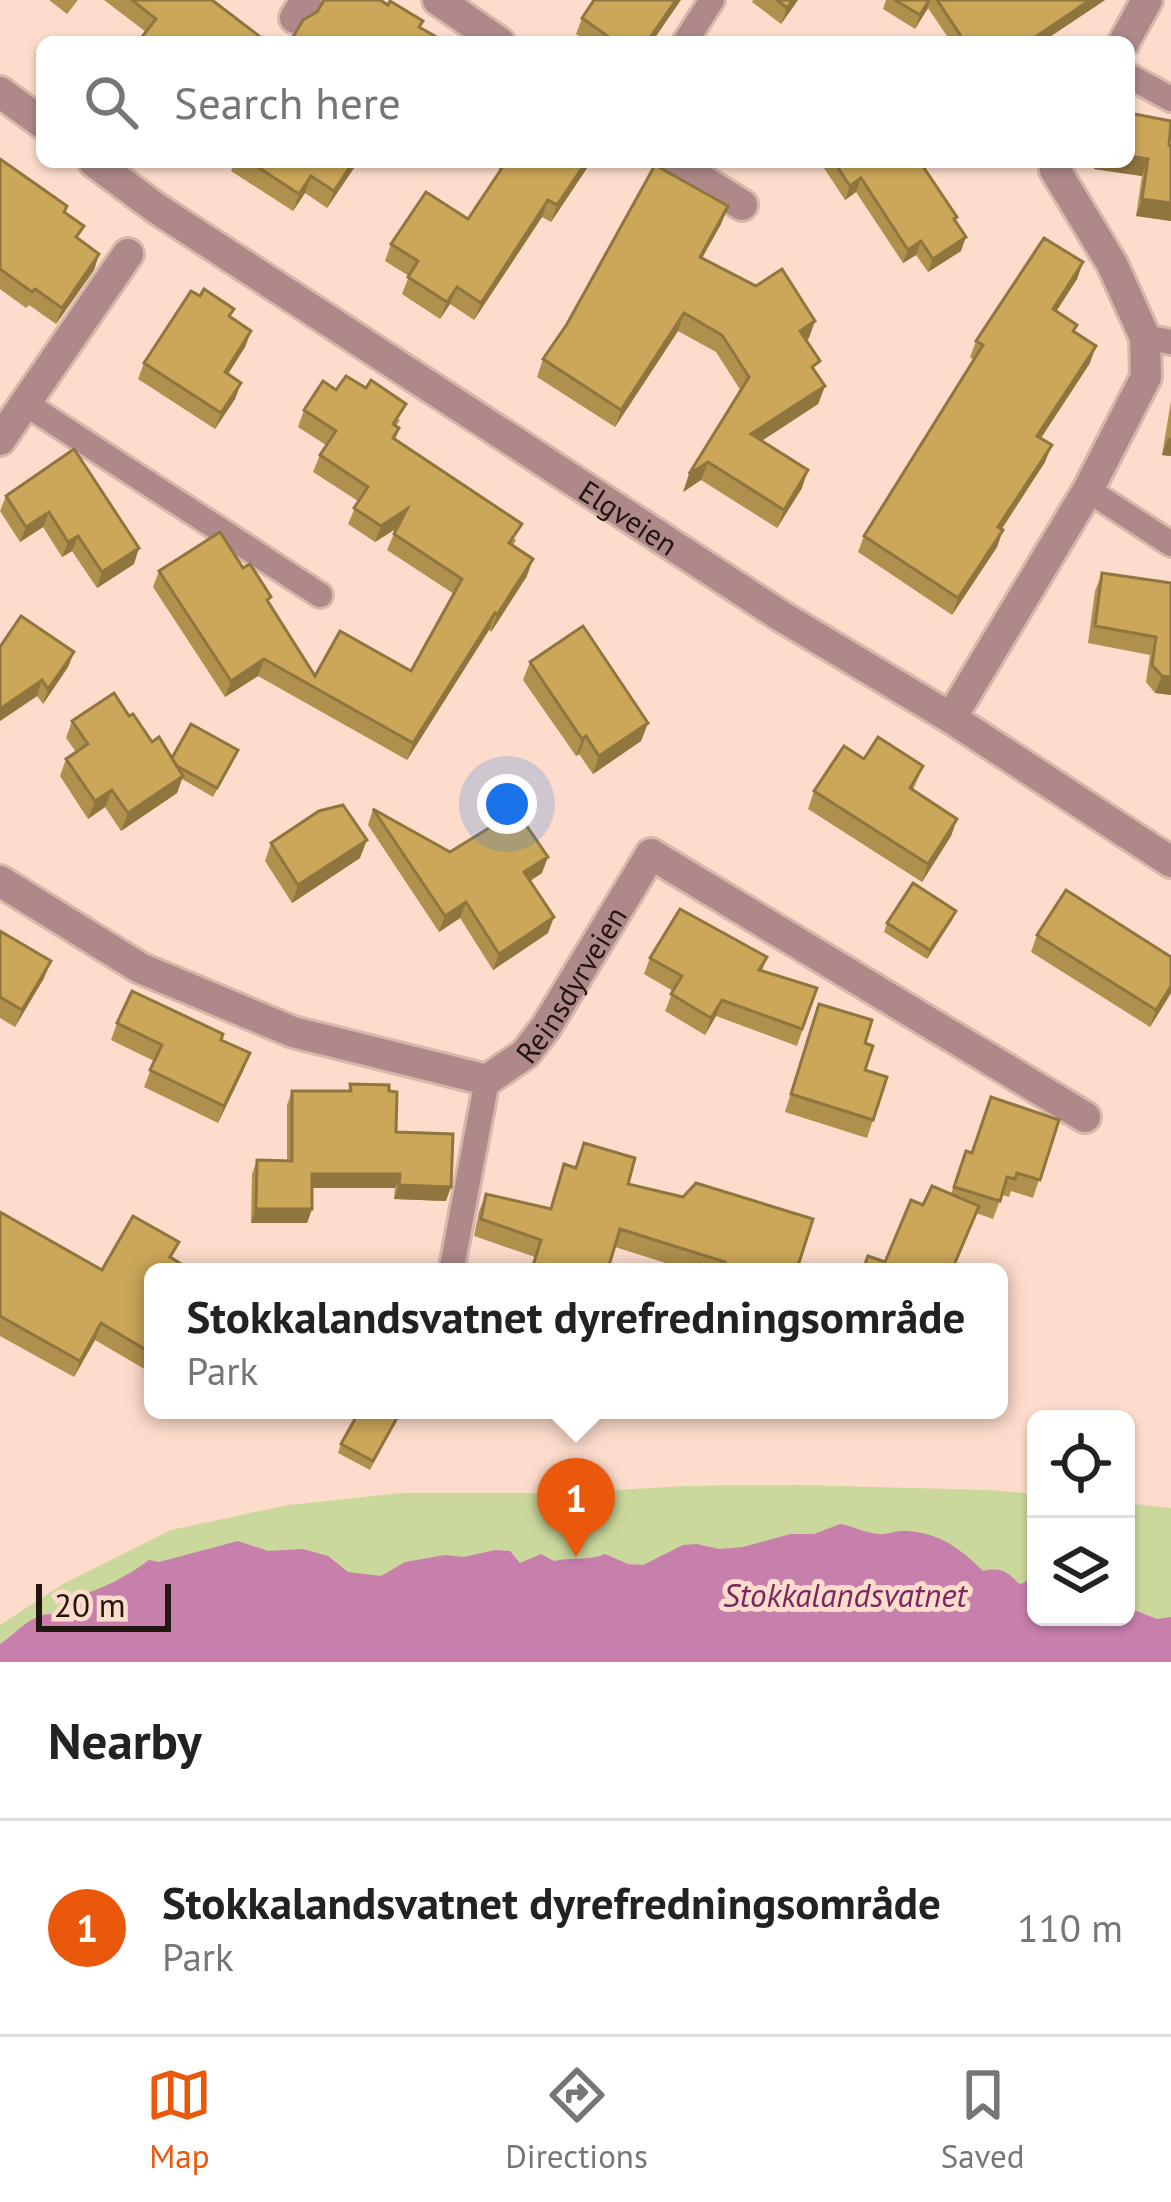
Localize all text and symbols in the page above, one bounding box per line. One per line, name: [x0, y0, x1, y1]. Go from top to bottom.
search box: [36, 36, 1135, 168]
icon: search: [78, 69, 144, 135]
text: Search here: [174, 73, 401, 131]
street label: Elgveien: [572, 470, 686, 563]
your location: [477, 774, 537, 834]
street label: Reinsdyrveien: [506, 899, 634, 1070]
popup: [144, 1263, 1008, 1419]
text: Stokkalandsvatnet dyrefredningsområde: [187, 1287, 965, 1345]
text: Park: [187, 1345, 258, 1396]
map controls: [1027, 1410, 1135, 1626]
button: locate: [1027, 1410, 1135, 1518]
pin: 1: [537, 1458, 615, 1557]
button: layers: [1027, 1518, 1135, 1626]
water label: Stokkalandsvatnet: [723, 1573, 969, 1616]
scale bar: [36, 1578, 171, 1631]
text: 20 m: [54, 1583, 126, 1626]
text: Nearby: [48, 1707, 202, 1773]
text: Stokkalandsvatnet dyrefredningsområde: [162, 1873, 941, 1931]
text: 1: [76, 1902, 98, 1953]
text: 110 m: [1017, 1902, 1123, 1953]
text: Park: [162, 1931, 234, 1982]
tab: Map: [146, 2062, 212, 2177]
tab: Directions: [505, 2062, 648, 2177]
tab: Saved: [941, 2062, 1025, 2177]

